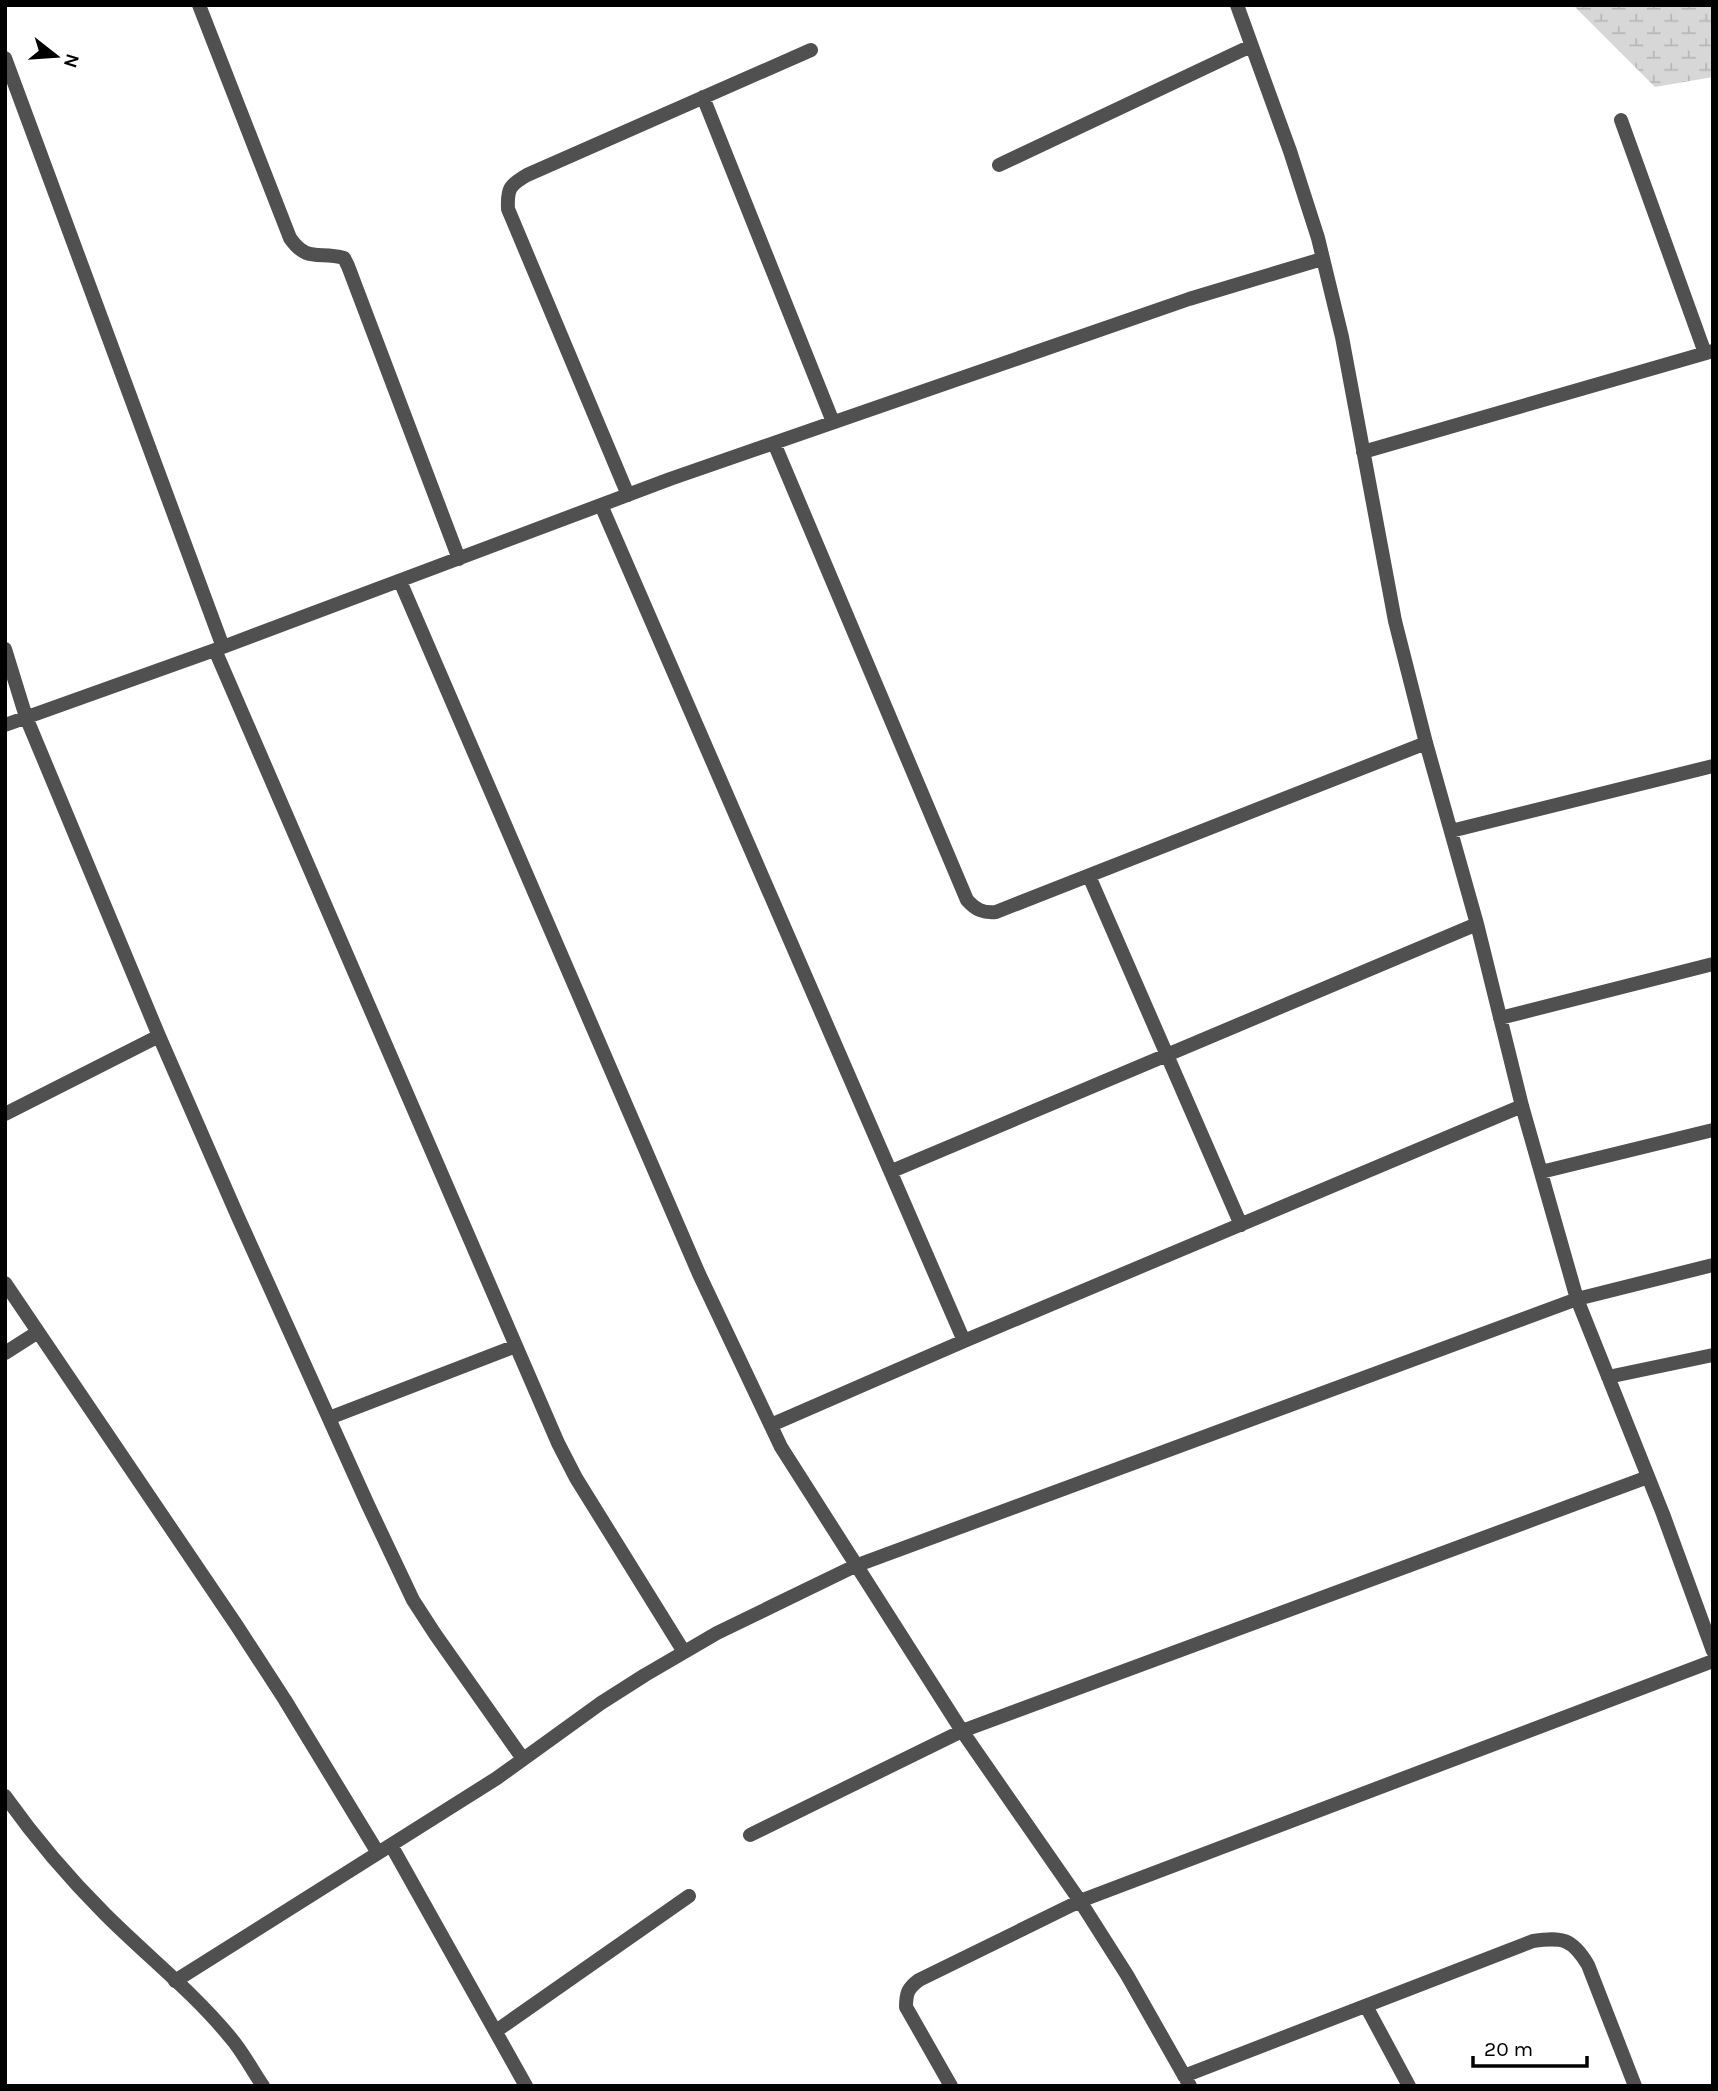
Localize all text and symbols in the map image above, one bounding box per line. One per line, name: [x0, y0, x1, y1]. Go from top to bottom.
north arrow: [21, 21, 91, 91]
text: N: [59, 51, 84, 70]
scale bar: [1473, 2024, 1587, 2068]
text: 20 m: [1484, 2037, 1533, 2061]

